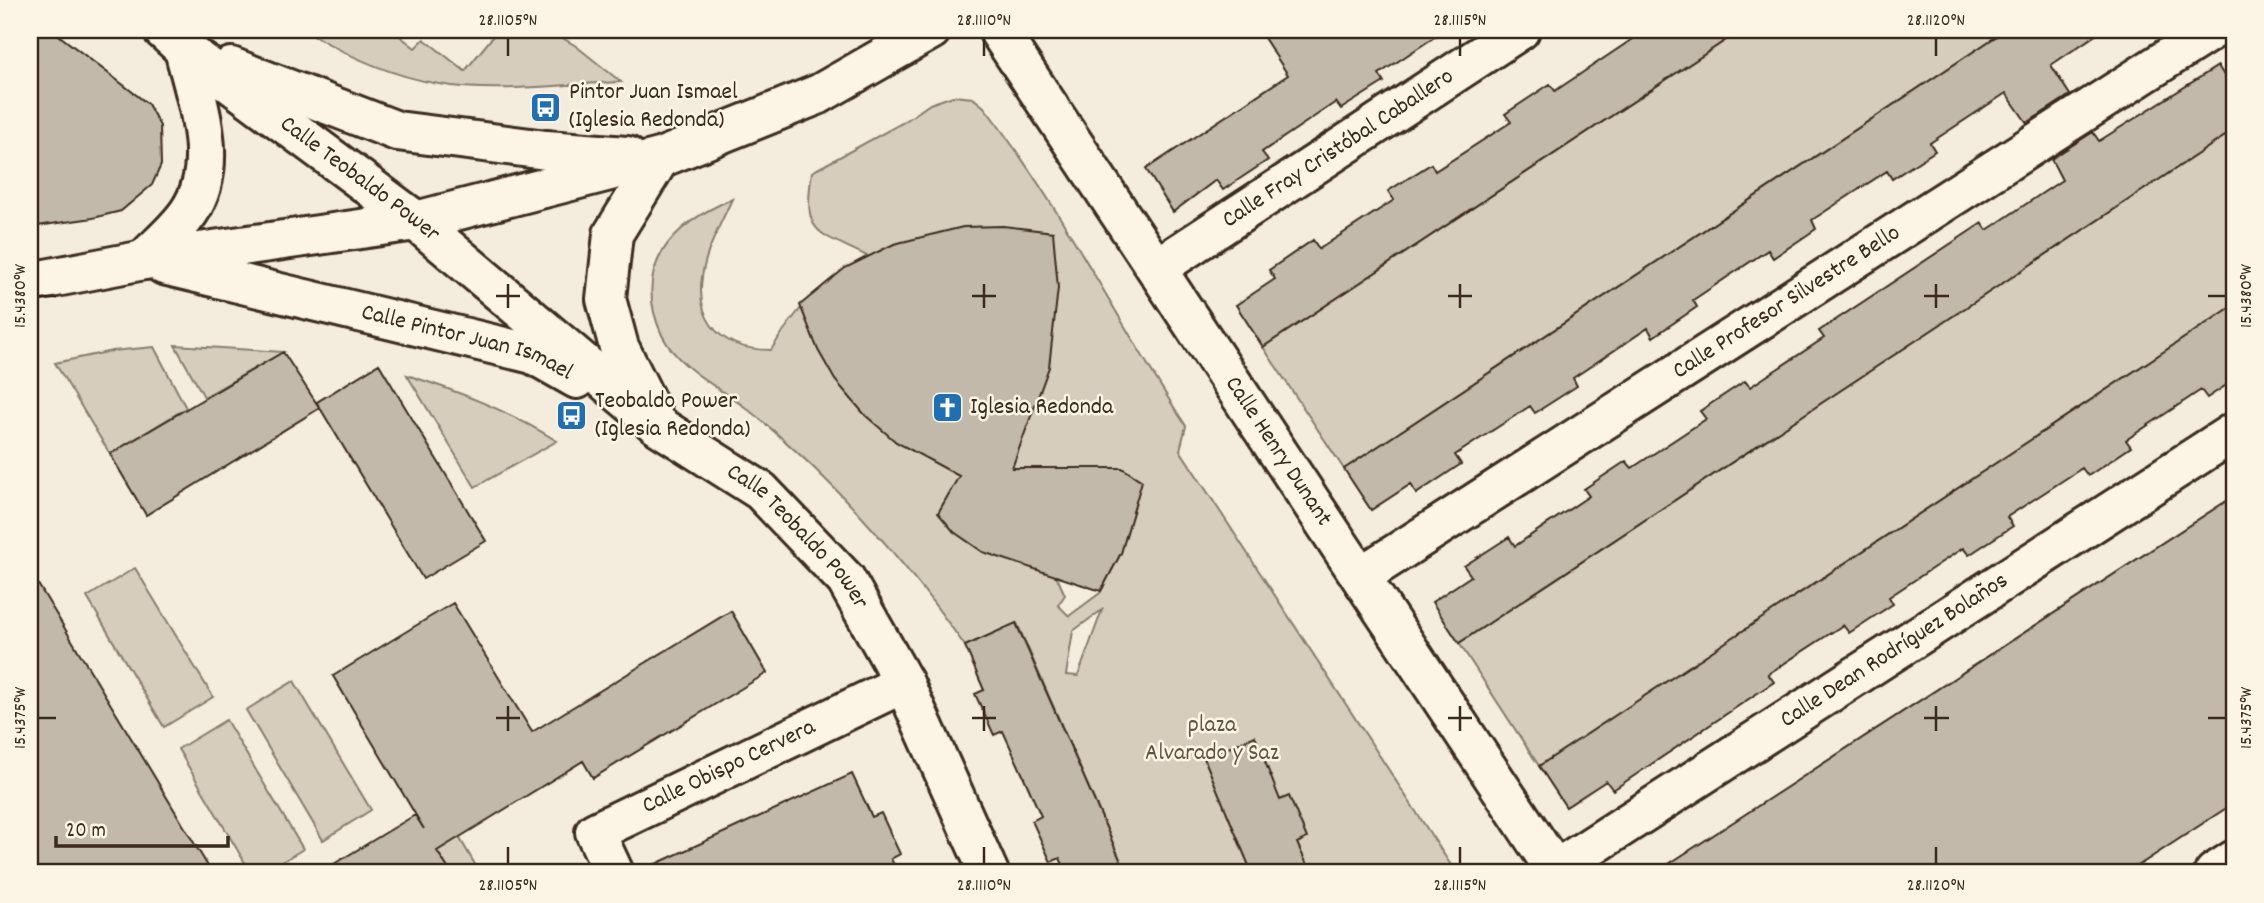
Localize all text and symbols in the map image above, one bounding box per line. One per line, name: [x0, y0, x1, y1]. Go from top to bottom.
text: 28.1105°N: [479, 9, 537, 34]
text: 28.1110°N: [957, 9, 1011, 34]
text: 28.1115°N: [1434, 9, 1486, 34]
text: 28.1120°N: [1907, 9, 1965, 34]
street label: Calle Fray Cristóbal Caballero: [1216, 61, 1461, 237]
place label: Pintor Juan Ismael (Iglesia Redonda): [569, 76, 738, 138]
bus stop icon: Pintor Juan Ismael (Iglesia Redonda): [529, 90, 563, 124]
street label: Calle Teobaldo Power: [272, 108, 447, 251]
street label: Calle Profesor Silvestre Bello: [1666, 217, 1907, 389]
text: 15.4380°W: [9, 263, 34, 328]
text: 15.4380°W: [2235, 263, 2260, 328]
street label: Calle Pintor Juan Ismael: [358, 296, 579, 390]
street label: Calle Henry Dunant: [1215, 370, 1340, 534]
place label: Teobaldo Power (Iglesia Redonda): [595, 385, 750, 447]
church icon: Iglesia Redonda: [930, 391, 964, 425]
place label: Iglesia Redonda: [970, 391, 1114, 425]
bus stop icon: Teobaldo Power (Iglesia Redonda): [555, 399, 589, 433]
street label: Calle Teobaldo Power: [719, 456, 876, 616]
street label: Calle Dean Rodríguez Bolaños: [1774, 565, 2015, 737]
text: 15.4375°W: [9, 686, 34, 749]
text: 15.4375°W: [2235, 686, 2260, 749]
park label: plaza Alvarado y Saz: [1145, 709, 1279, 771]
street label: Calle Obispo Cervera: [637, 711, 822, 824]
scale bar: [56, 805, 228, 849]
text: 20 m: [66, 817, 106, 847]
text: 28.1105°N: [479, 874, 537, 899]
text: 28.1110°N: [957, 874, 1011, 899]
text: 28.1115°N: [1434, 874, 1486, 899]
text: 28.1120°N: [1907, 874, 1965, 899]

